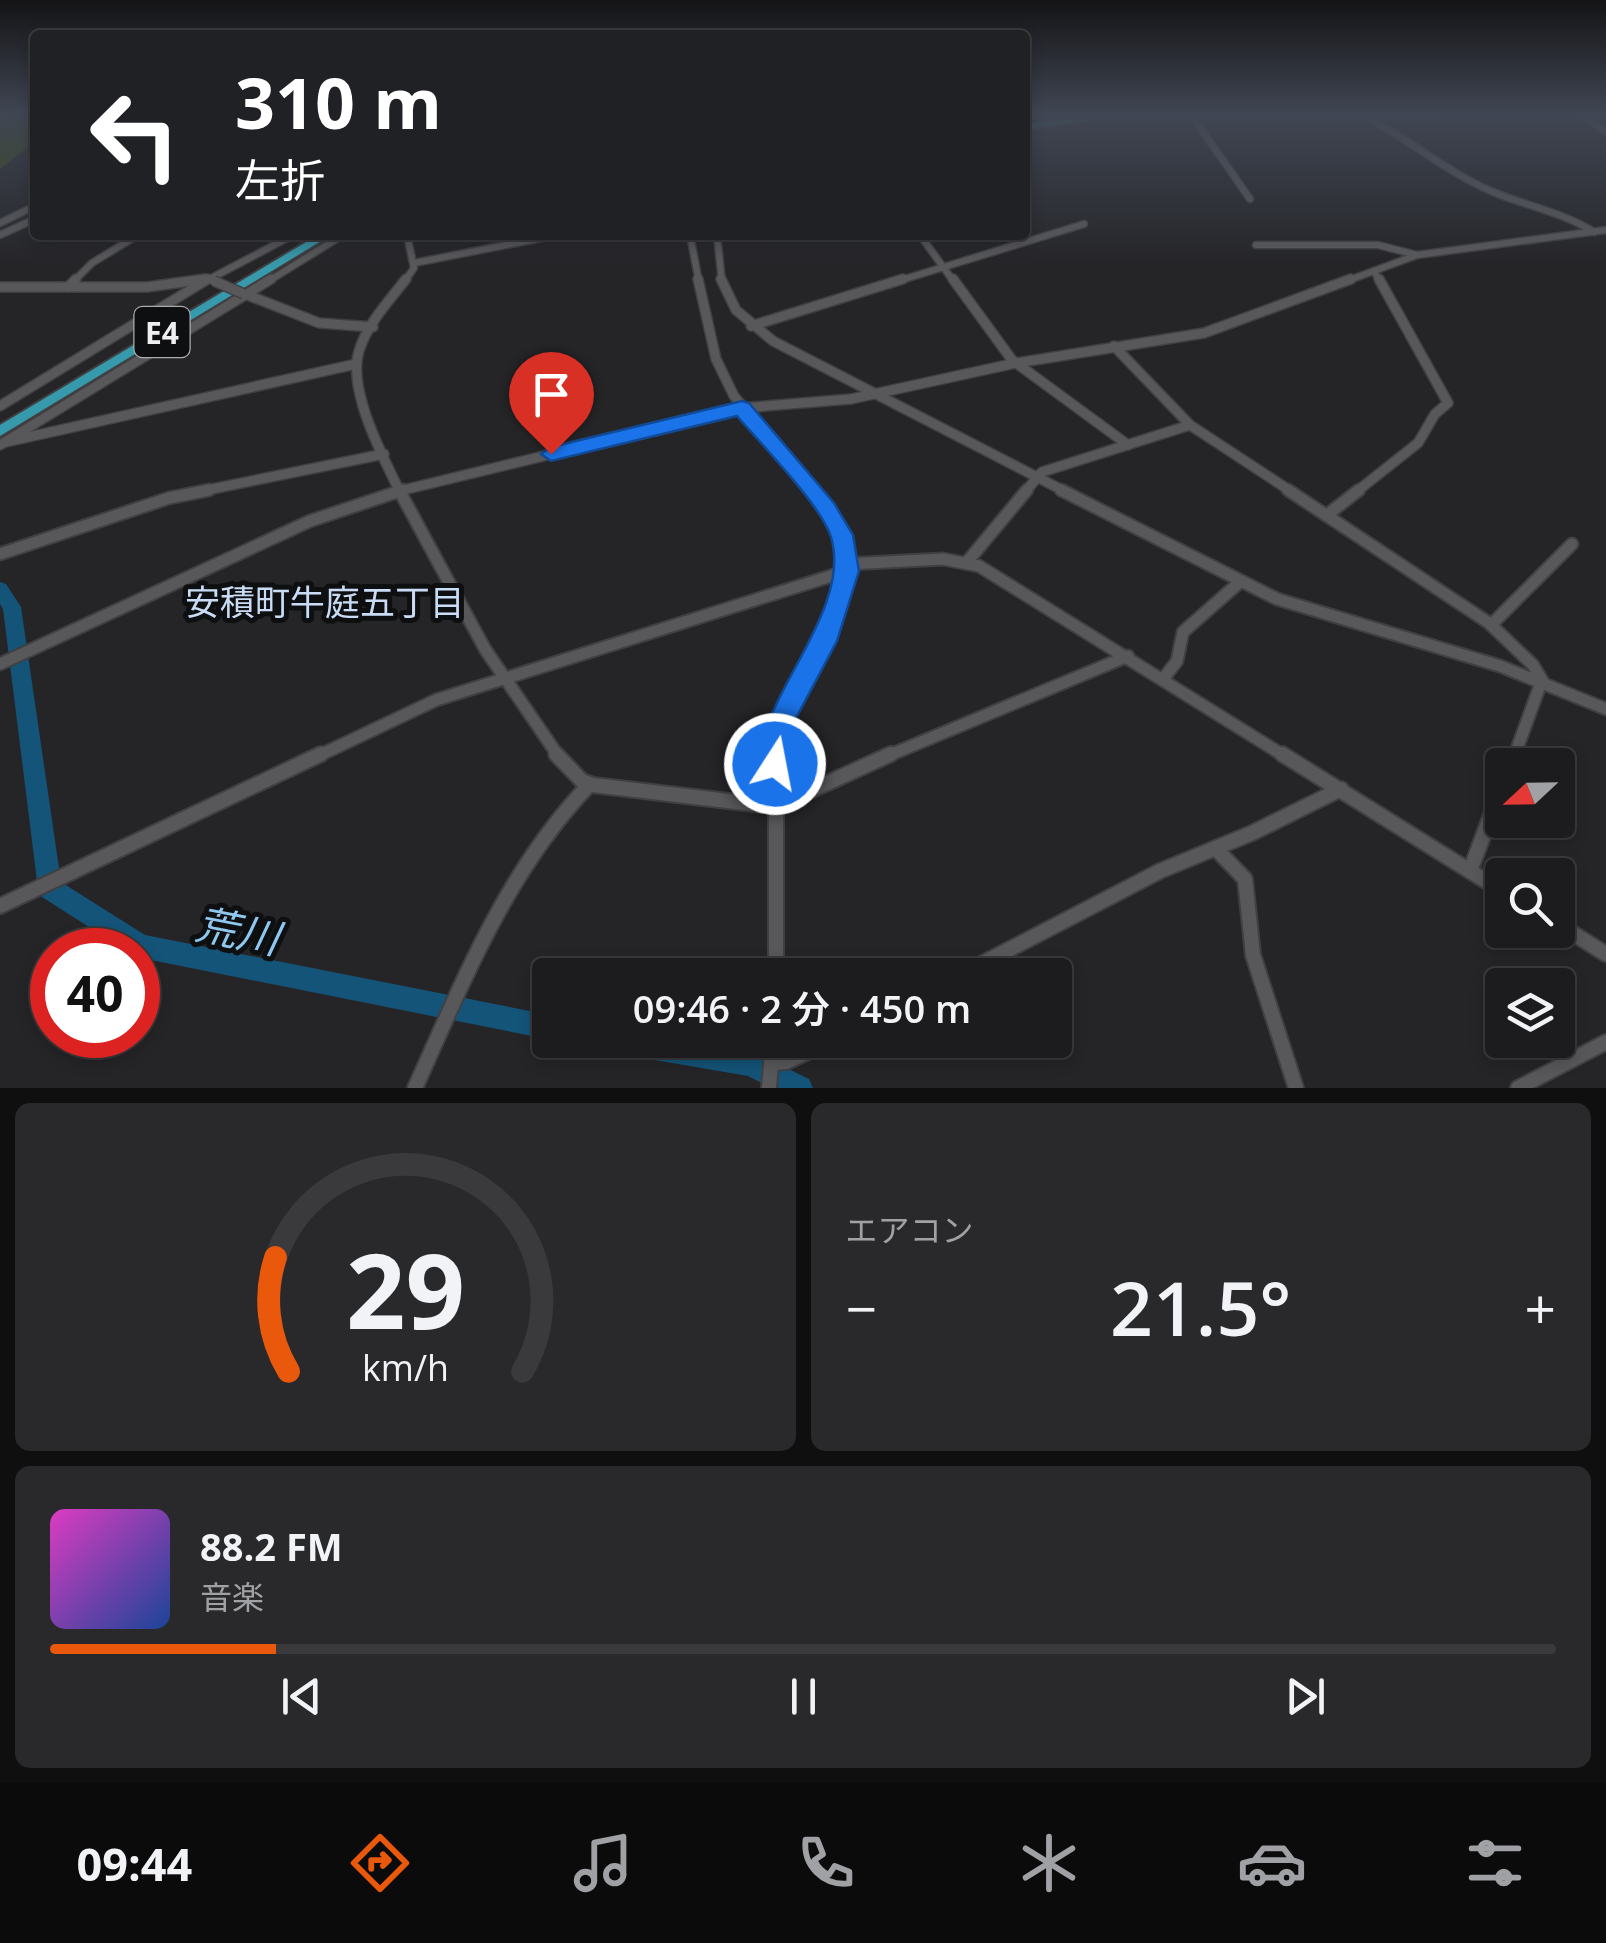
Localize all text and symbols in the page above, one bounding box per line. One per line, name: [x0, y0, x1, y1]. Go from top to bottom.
text: 310 m: [235, 54, 442, 150]
icon: left: [70, 70, 200, 200]
text: 左折: [235, 149, 325, 210]
road number: E4: [134, 307, 190, 357]
pin: [509, 352, 594, 455]
icon: arrive: [524, 367, 579, 422]
district label: 安積町牛庭五丁目: [185, 578, 465, 625]
position arrow: [723, 712, 827, 816]
north arrow: [1485, 748, 1575, 838]
map controls: [1485, 748, 1575, 1058]
button: search: [1485, 858, 1575, 948]
water label: 荒川: [191, 894, 289, 967]
speed limit sign: 40: [30, 928, 160, 1058]
button: layers: [1485, 968, 1575, 1058]
text: 09:46 · 2 分 · 450 m: [633, 982, 971, 1034]
text: エアコン: [846, 1208, 974, 1251]
text: 29: [346, 1218, 465, 1359]
text: 21.5°: [1110, 1256, 1291, 1358]
text: −: [846, 1270, 877, 1345]
text: +: [1525, 1270, 1556, 1345]
text: km/h: [362, 1343, 449, 1391]
text: 88.2 FM: [200, 1520, 343, 1572]
text: 音楽: [200, 1575, 264, 1618]
icon: previous: [274, 1669, 329, 1724]
icon: pause: [776, 1669, 831, 1724]
icon: next: [1278, 1669, 1333, 1724]
icon: directions: [345, 1828, 415, 1898]
icon: music: [568, 1828, 638, 1898]
icon: phone: [791, 1828, 861, 1898]
icon: climate: [1014, 1828, 1084, 1898]
icon: car: [1237, 1828, 1307, 1898]
icon: filters: [1460, 1828, 1530, 1898]
text: 09:44: [76, 1833, 192, 1894]

